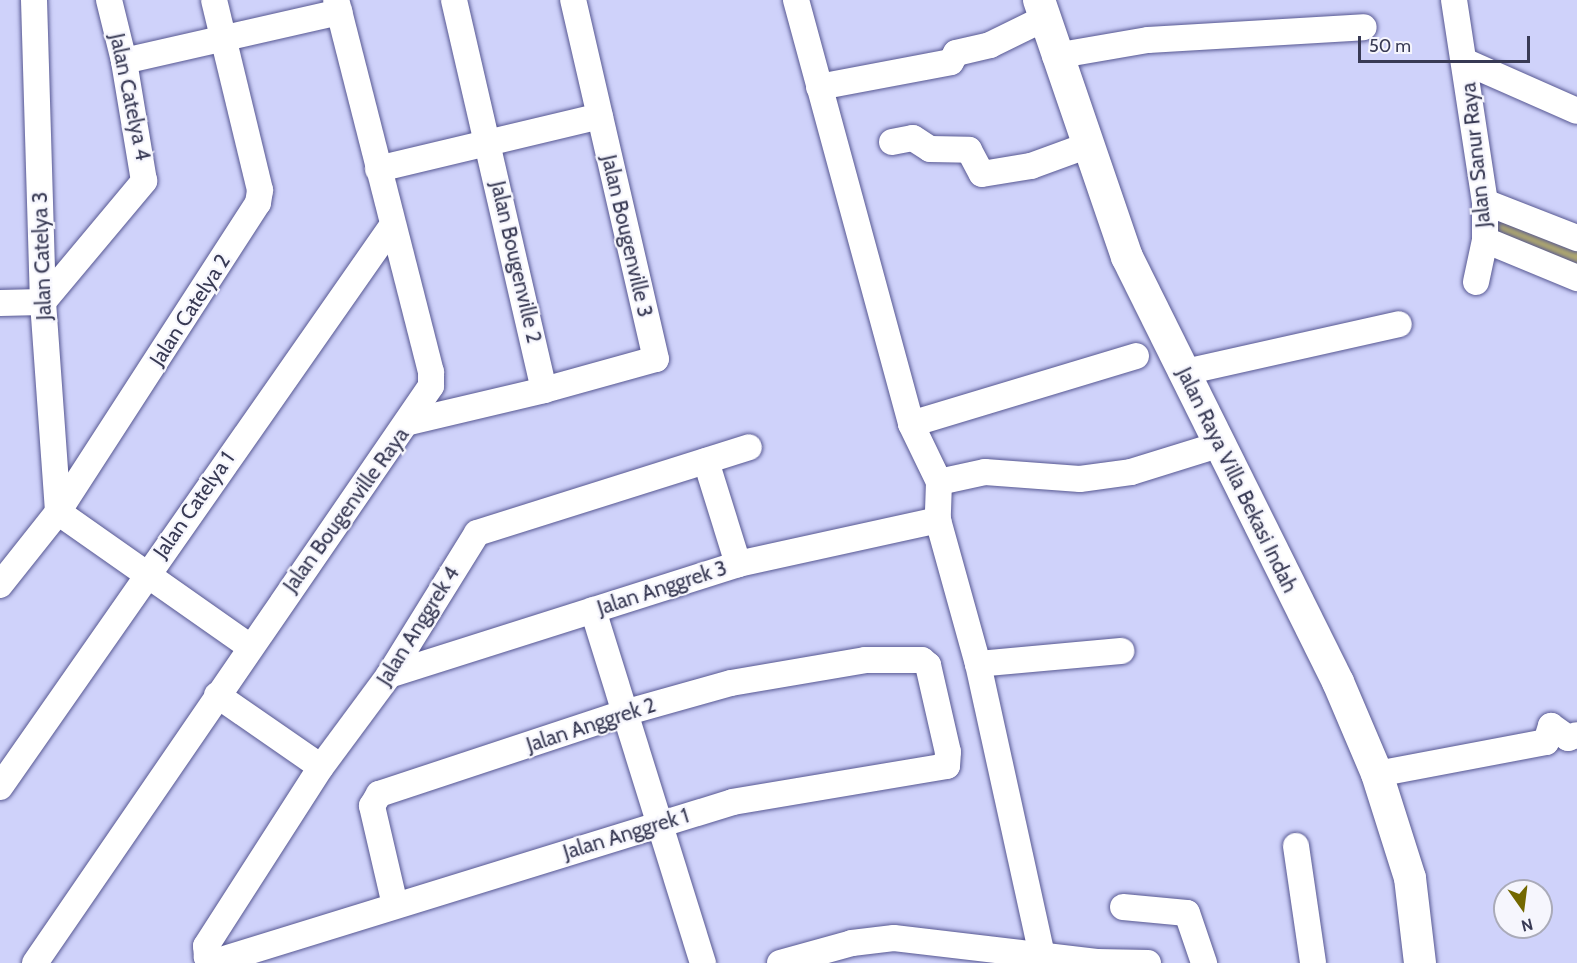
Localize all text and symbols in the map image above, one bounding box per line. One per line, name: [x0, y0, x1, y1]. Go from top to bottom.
scale bar: [1361, 24, 1534, 62]
street label: Jalan Catelya 4: [104, 31, 156, 163]
text: 50 m: [1369, 35, 1411, 57]
street label: Jalan Sanur Raya: [1456, 81, 1496, 229]
street label: Jalan Bougenville 3: [596, 152, 658, 320]
street label: Jalan Bougenville 2: [485, 179, 547, 345]
street label: Jalan Catelya 3: [27, 191, 57, 321]
street label: Jalan Catelya 2: [144, 249, 236, 371]
street label: Jalan Raya Villa Bekasi Indah: [1171, 363, 1303, 597]
street label: Jalan Bougenville Raya: [278, 423, 414, 597]
street label: Jalan Catelya 1: [148, 447, 240, 563]
street label: Jalan Anggrek 3: [594, 555, 730, 621]
street label: Jalan Anggrek 4: [371, 562, 465, 690]
street label: Jalan Anggrek 2: [523, 692, 659, 758]
street label: Jalan Anggrek 1: [560, 803, 692, 865]
north arrow: [1493, 879, 1553, 939]
text: N: [1519, 914, 1535, 936]

